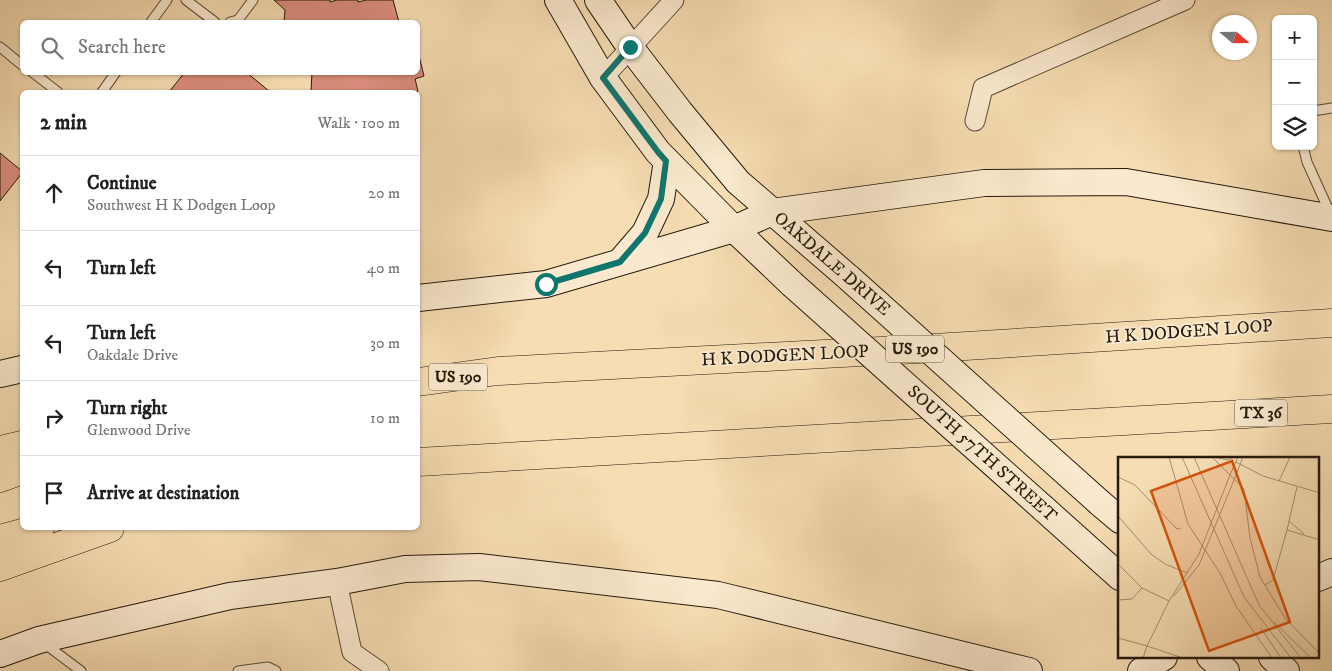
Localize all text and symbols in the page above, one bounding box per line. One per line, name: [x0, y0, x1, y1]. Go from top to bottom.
north arrow: [1212, 15, 1257, 60]
map controls: [1272, 15, 1317, 150]
button: +: [1272, 15, 1317, 60]
search box: [20, 20, 420, 75]
icon: search: [38, 34, 66, 62]
text: Search here: [78, 36, 166, 59]
route end: [619, 36, 642, 59]
button: −: [1272, 60, 1317, 105]
button: layers: [1272, 105, 1317, 150]
text: 2 min: [40, 110, 87, 136]
text: Walk · 100 m: [318, 113, 400, 133]
text: Continue: [87, 172, 157, 195]
icon: ahead: [40, 179, 68, 207]
text: 20 m: [368, 183, 400, 203]
text: Southwest H K Dodgen Loop: [87, 195, 276, 215]
street label: OAKDALE DRIVE: [769, 207, 895, 321]
icon: left: [40, 254, 68, 282]
text: Turn left: [87, 257, 156, 280]
text: 40 m: [367, 258, 400, 278]
route start: [535, 273, 558, 296]
street label: H K DODGEN LOOP: [1105, 315, 1273, 349]
text: Turn left: [87, 322, 156, 345]
icon: left: [40, 329, 68, 357]
text: 30 m: [370, 333, 400, 353]
road number: US 190: [886, 336, 944, 362]
street label: H K DODGEN LOOP: [701, 341, 869, 371]
text: Oakdale Drive: [87, 345, 178, 365]
road number: US 190: [429, 364, 487, 391]
street label: SOUTH 57TH STREET: [903, 381, 1062, 527]
text: Turn right: [87, 397, 167, 420]
road number: TX 36: [1235, 399, 1287, 426]
icon: right: [40, 404, 68, 432]
text: 10 m: [370, 408, 400, 428]
text: Glenwood Drive: [87, 420, 191, 440]
inset map: [1118, 457, 1320, 658]
icon: arrive: [40, 479, 68, 507]
text: Arrive at destination: [87, 482, 239, 505]

